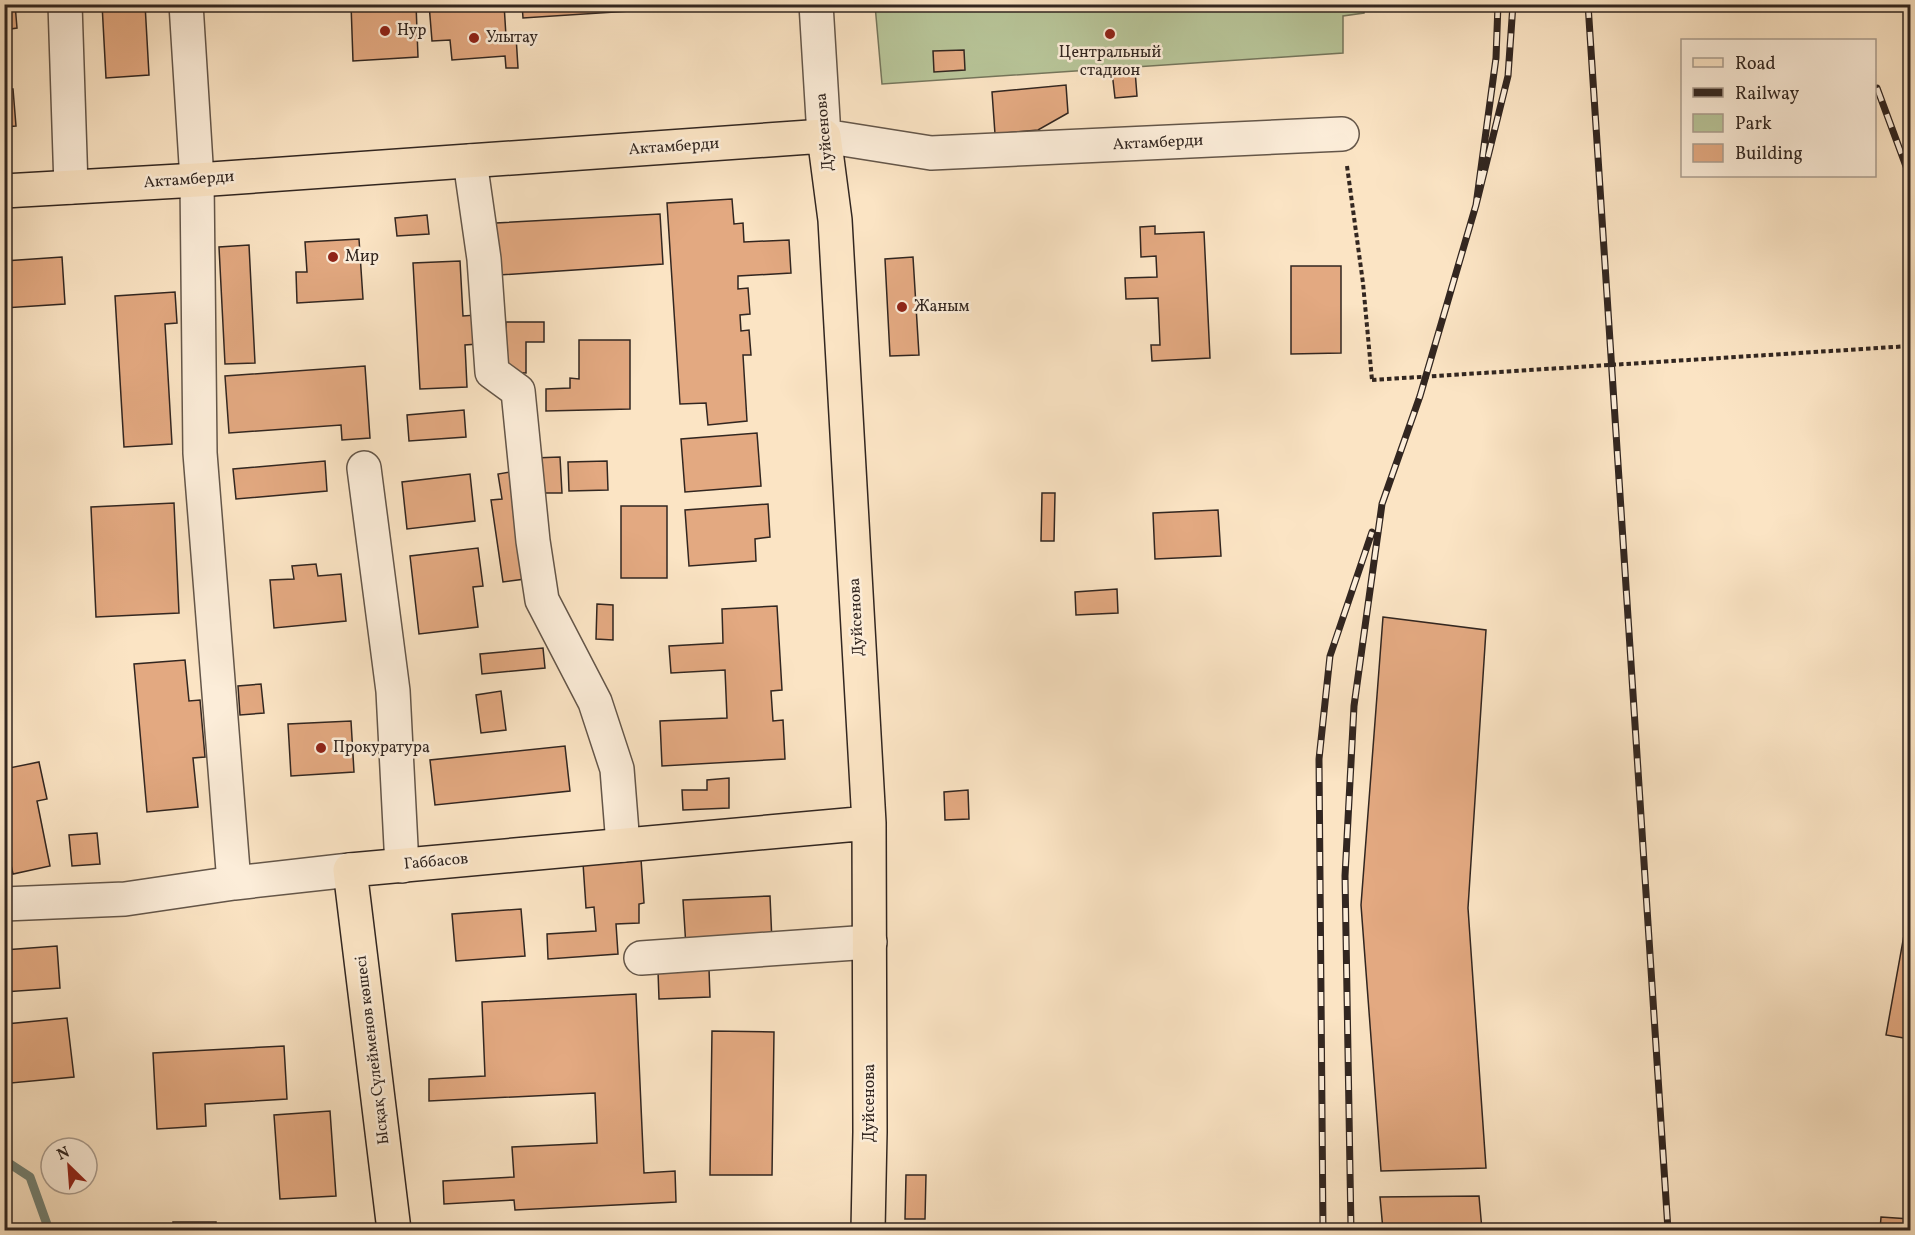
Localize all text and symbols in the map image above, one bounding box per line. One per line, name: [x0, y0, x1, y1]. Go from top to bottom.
place label: Нур: [397, 20, 426, 42]
marker: Нур: [378, 24, 392, 38]
place label: Улытау: [486, 27, 538, 49]
marker: Центральный стадион: [1103, 27, 1117, 41]
marker: Улытау: [467, 31, 481, 45]
legend: [1681, 39, 1876, 177]
place label: Центральный стадион: [1059, 42, 1161, 82]
text: Road: [1735, 52, 1776, 77]
text: Railway: [1735, 82, 1799, 107]
street label: Дуйсенова: [811, 92, 839, 172]
text: Park: [1735, 112, 1772, 137]
street label: Актамберди: [1112, 130, 1204, 156]
street label: Актамберди: [628, 133, 720, 161]
text: Building: [1735, 142, 1803, 167]
street label: Актамберди: [143, 166, 235, 194]
place label: Мир: [345, 246, 379, 268]
marker: Мир: [326, 250, 340, 264]
place label: Жаным: [914, 296, 970, 318]
marker: Жаным: [895, 300, 909, 314]
street label: Дуйсенова: [844, 577, 870, 657]
place label: Прокуратура: [333, 737, 430, 759]
marker: Прокуратура: [314, 741, 328, 755]
street label: Габбасов: [403, 848, 469, 876]
street label: Ысқақ Сүлейменов көшесі: [350, 954, 396, 1146]
street label: Дуйсенова: [859, 1064, 881, 1142]
north arrow: [39, 1136, 99, 1196]
text: N: [54, 1142, 74, 1167]

